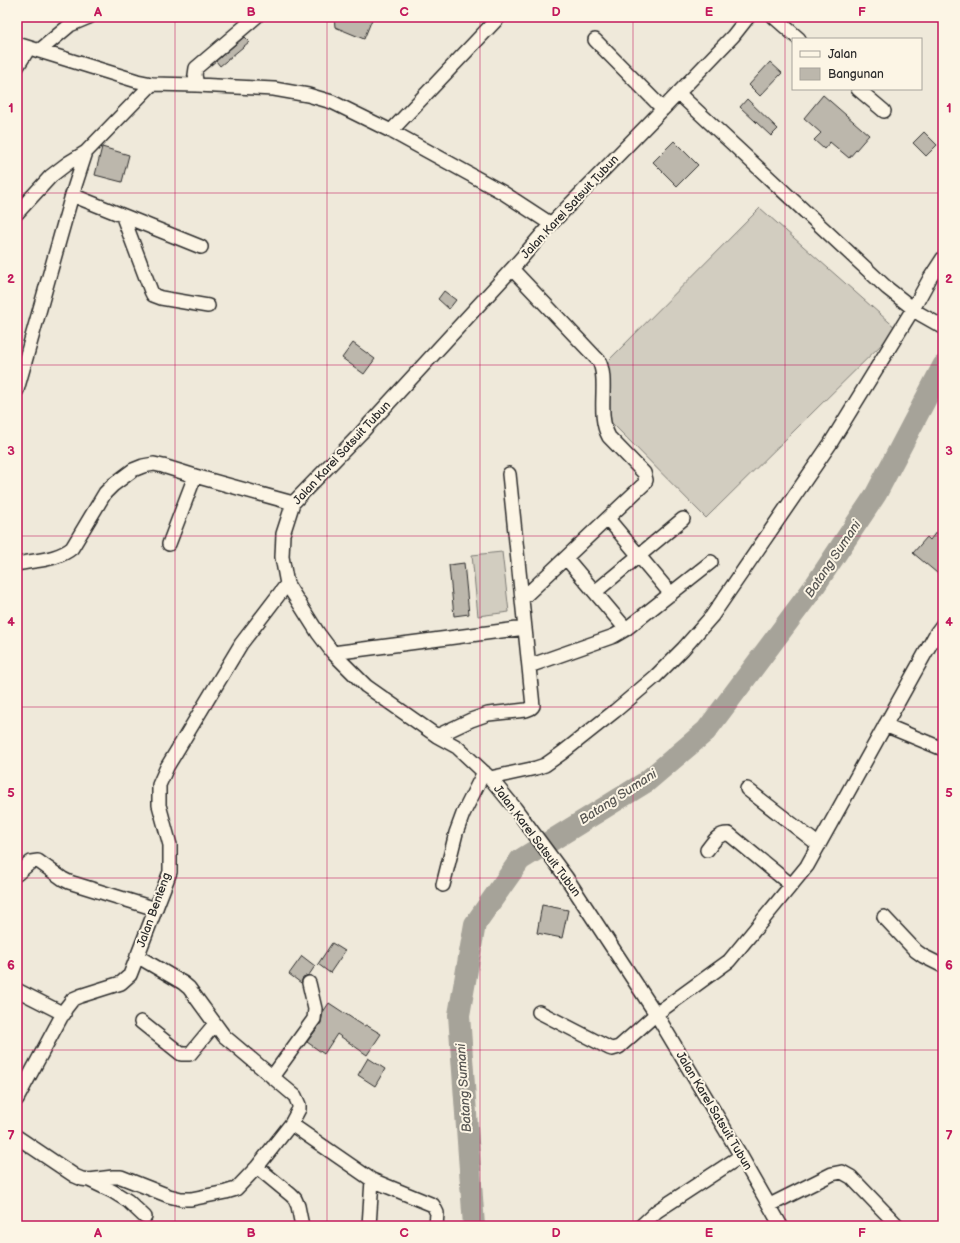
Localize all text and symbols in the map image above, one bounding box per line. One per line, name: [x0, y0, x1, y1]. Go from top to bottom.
text: A: [93, 4, 102, 20]
text: B: [246, 4, 256, 20]
text: C: [399, 4, 409, 20]
text: D: [551, 4, 561, 20]
text: E: [705, 4, 714, 20]
text: F: [858, 4, 866, 20]
legend: [792, 38, 922, 90]
text: Jalan: [828, 47, 857, 62]
text: Bangunan: [828, 67, 884, 82]
text: 1: [8, 100, 14, 116]
text: 1: [946, 100, 952, 116]
street label: Jalan Karel Satsuit Tubun: [518, 152, 622, 262]
text: 2: [7, 271, 15, 287]
text: 2: [945, 271, 953, 287]
street label: Jalan Karel Satsuit Tubun: [290, 398, 394, 508]
text: 3: [7, 443, 15, 459]
text: 3: [945, 443, 953, 459]
water label: Batang Sumani: [801, 517, 865, 600]
text: 4: [7, 614, 15, 630]
text: 4: [945, 614, 953, 630]
water label: Batang Sumani: [576, 765, 661, 828]
street label: Jalan Karel Satsuit Tubun: [490, 782, 584, 900]
text: 5: [7, 785, 15, 801]
text: 5: [945, 785, 953, 801]
street label: Jalan Benteng: [134, 871, 174, 949]
text: 6: [7, 957, 15, 973]
text: 6: [945, 957, 953, 973]
water label: Batang Sumani: [453, 1042, 475, 1133]
street label: Jalan Karel Satsuit Tubun: [672, 1049, 756, 1173]
text: 7: [7, 1128, 15, 1144]
text: 7: [945, 1128, 953, 1144]
text: A: [93, 1225, 102, 1241]
text: B: [246, 1225, 256, 1241]
text: C: [399, 1225, 409, 1241]
text: D: [551, 1225, 561, 1241]
text: E: [705, 1225, 714, 1241]
text: F: [858, 1225, 866, 1241]

